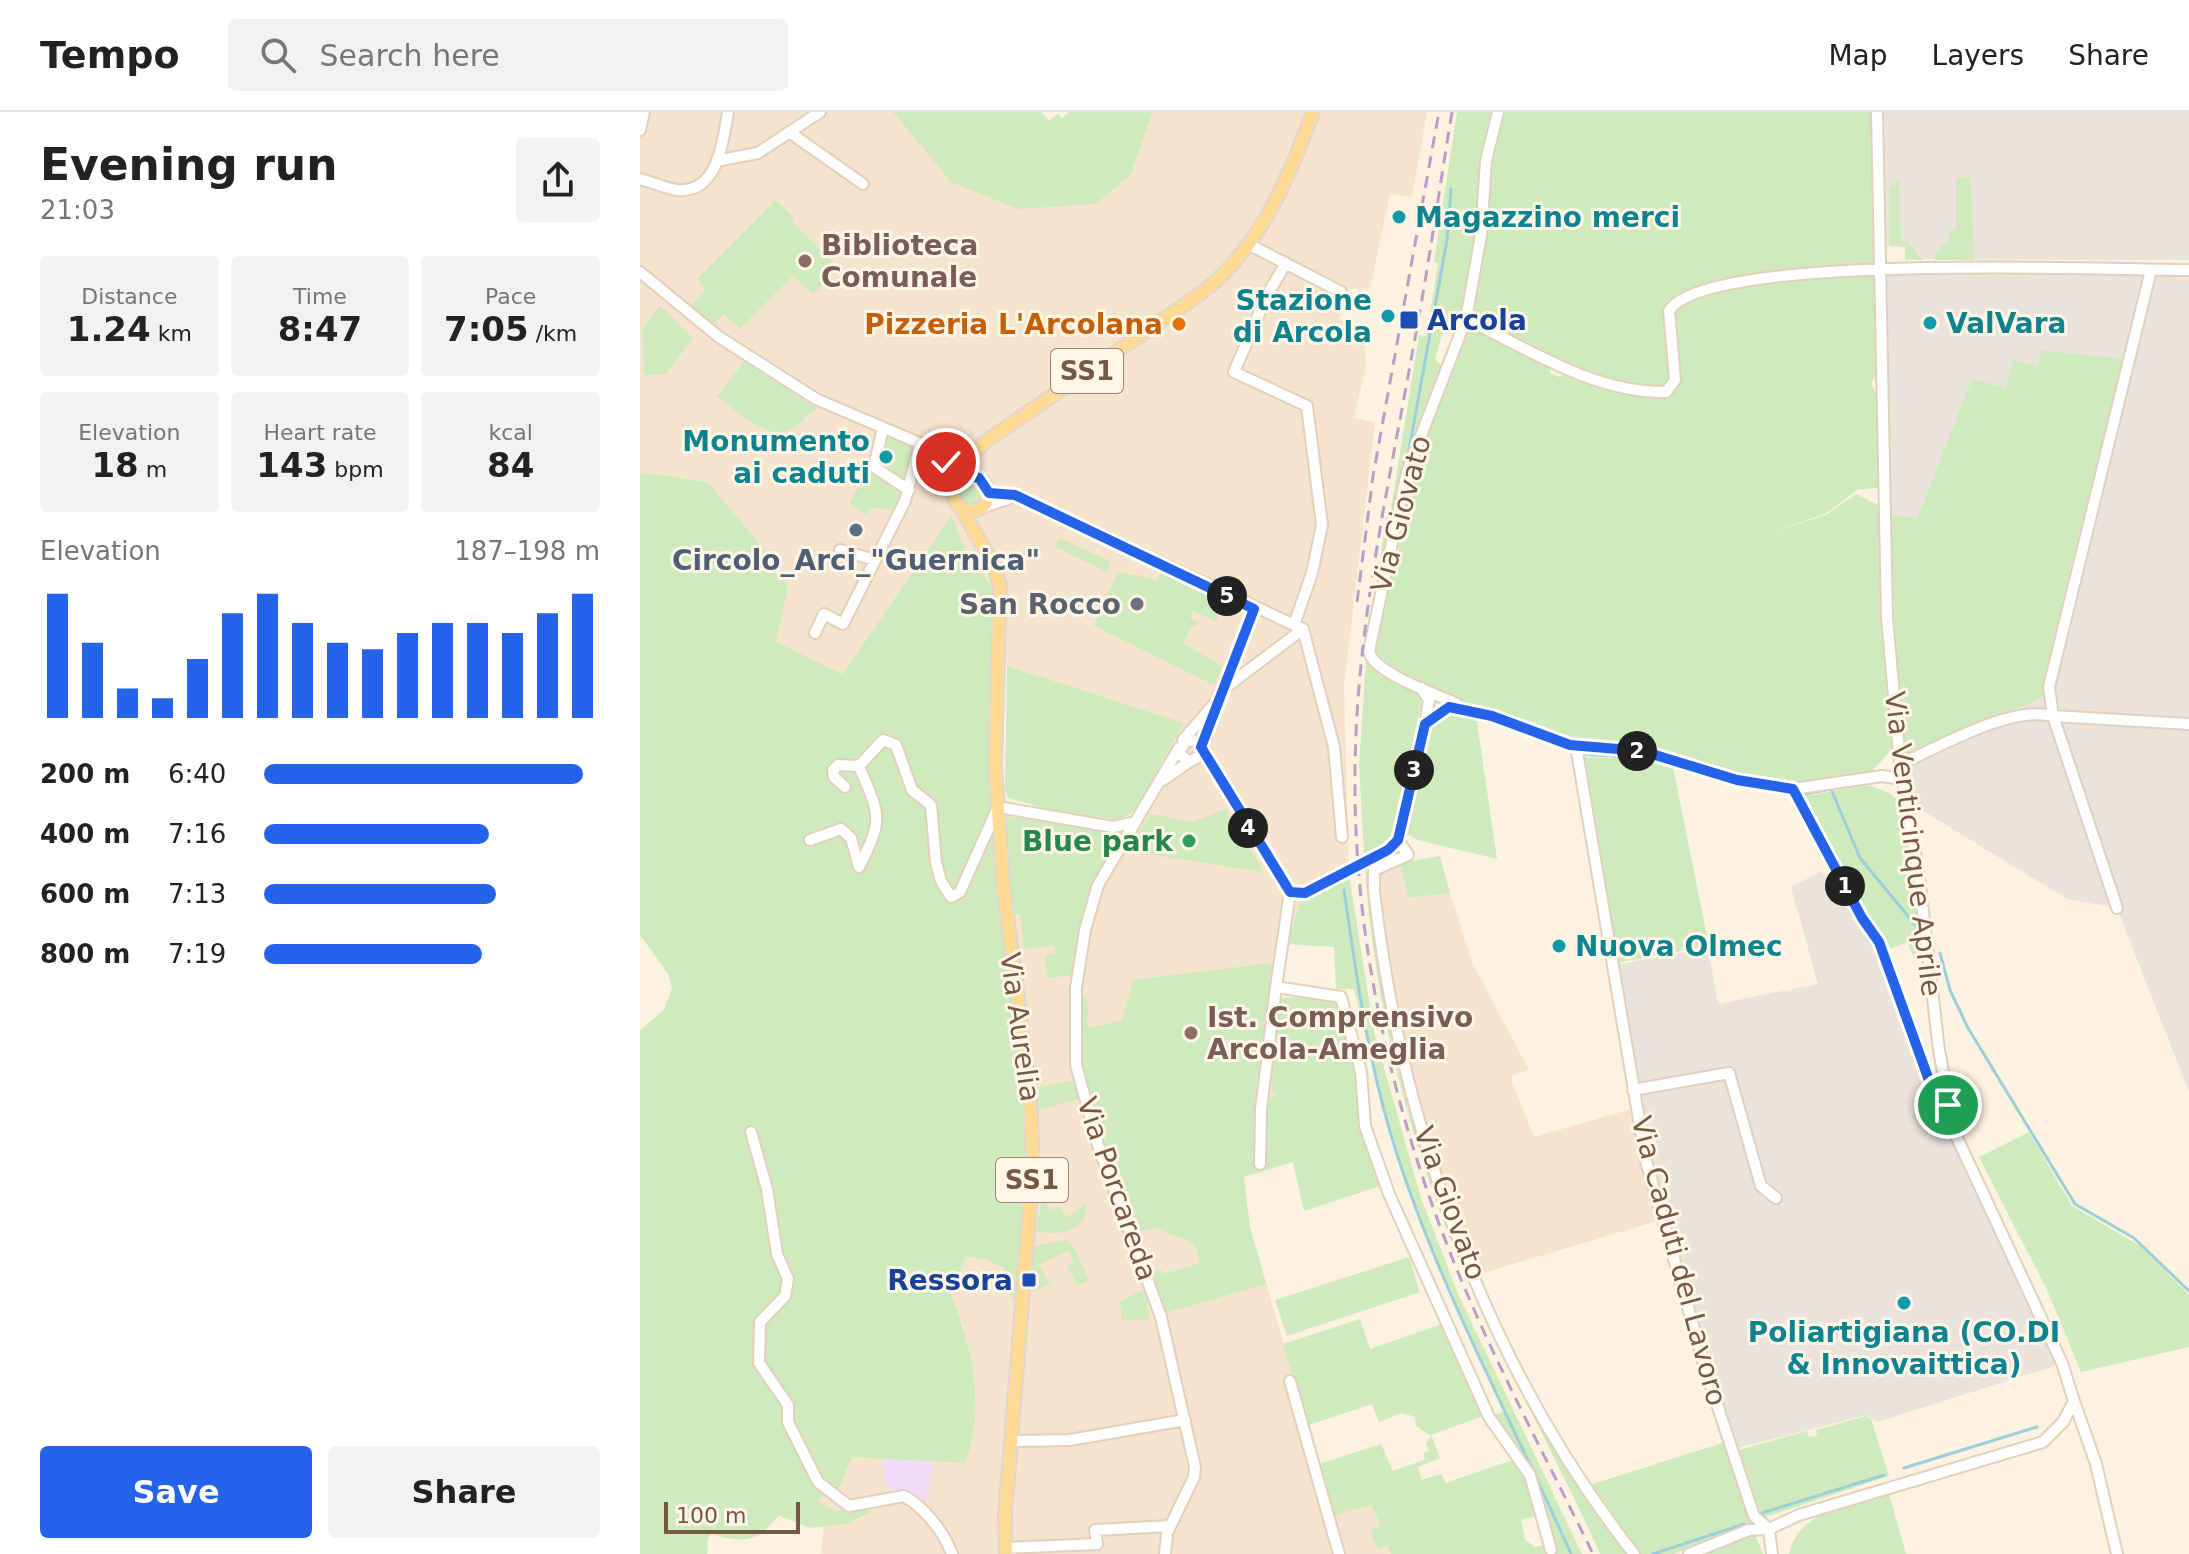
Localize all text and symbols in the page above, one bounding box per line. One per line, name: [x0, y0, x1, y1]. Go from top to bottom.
search box: [228, 19, 788, 91]
text: Tempo: [40, 33, 180, 77]
icon: search: [256, 33, 300, 77]
text: Search here: [320, 38, 500, 73]
text: Map: [1828, 39, 1888, 72]
text: Layers: [1932, 39, 2024, 72]
text: Share: [2068, 39, 2149, 72]
button: share: [516, 138, 600, 222]
text: Evening run: [40, 139, 337, 190]
text: 21:03: [40, 195, 115, 225]
place label: Magazzino merci: [1415, 201, 1680, 234]
marker: Magazzino merci: [1390, 208, 1408, 226]
place label: Biblioteca Comunale: [821, 229, 978, 294]
marker: Biblioteca Comunale: [796, 252, 814, 270]
text: Distance: [81, 284, 177, 309]
text: Time: [293, 284, 347, 309]
text: Pace: [485, 284, 536, 309]
place label: Stazione di Arcola: [1233, 284, 1372, 349]
place label: Arcola: [1427, 304, 1527, 337]
marker: Stazione di Arcola: [1379, 307, 1397, 325]
place label: ValVara: [1946, 307, 2066, 340]
place label: Pizzeria L'Arcolana: [864, 308, 1163, 341]
text: 1.24: [67, 309, 151, 349]
text: 8:47: [278, 309, 362, 349]
text: 7:05: [444, 309, 529, 349]
marker: Arcola: [1398, 309, 1420, 331]
marker: ValVara: [1921, 314, 1939, 332]
marker: Pizzeria L'Arcolana: [1170, 315, 1188, 333]
text: km: [151, 321, 192, 346]
text: /km: [529, 321, 577, 346]
road number: SS1: [1051, 349, 1123, 393]
text: Elevation: [78, 420, 180, 445]
text: Heart rate: [264, 420, 376, 445]
text: kcal: [488, 420, 533, 445]
place label: Monumento ai caduti: [682, 425, 870, 490]
pin: [912, 428, 980, 496]
street label: Via Giovato: [1364, 432, 1438, 596]
icon: check: [924, 440, 968, 484]
text: 18: [91, 445, 139, 485]
text: 143: [256, 445, 327, 485]
text: 84: [487, 445, 534, 485]
marker: Monumento ai caduti: [877, 448, 895, 466]
text: m: [139, 457, 167, 482]
text: bpm: [327, 457, 384, 482]
marker: Circolo_Arci_"Guernica": [847, 521, 865, 539]
text: Elevation: [40, 536, 161, 566]
text: 187–198 m: [454, 536, 600, 566]
place label: Circolo_Arci_"Guernica": [672, 544, 1040, 577]
pin: 5: [1207, 576, 1247, 616]
text: 5: [1219, 583, 1235, 608]
place label: San Rocco: [959, 588, 1121, 621]
marker: San Rocco: [1128, 595, 1146, 613]
street label: Via Venticinque Aprile: [1878, 690, 1948, 998]
pin: 2: [1617, 731, 1657, 771]
text: 2: [1629, 738, 1645, 763]
pin: 3: [1394, 750, 1434, 790]
text: 3: [1406, 757, 1422, 782]
text: 200 m: [40, 759, 130, 789]
text: 6:40: [168, 759, 226, 789]
pin: 4: [1228, 808, 1268, 848]
text: 4: [1240, 815, 1256, 840]
text: 400 m: [40, 819, 130, 849]
text: 7:16: [168, 819, 226, 849]
place label: Blue park: [1022, 825, 1174, 858]
marker: Blue park: [1180, 832, 1198, 850]
pin: 1: [1825, 866, 1865, 906]
text: 1: [1837, 873, 1853, 898]
text: 600 m: [40, 879, 130, 909]
text: 7:13: [168, 879, 226, 909]
place label: Nuova Olmec: [1575, 930, 1783, 963]
marker: Nuova Olmec: [1550, 937, 1568, 955]
text: 800 m: [40, 939, 130, 969]
text: 7:19: [168, 939, 226, 969]
street label: Via Aurelia: [993, 950, 1047, 1104]
place label: Ist. Comprensivo Arcola-Ameglia: [1207, 1001, 1473, 1066]
marker: Ist. Comprensivo Arcola-Ameglia: [1182, 1024, 1200, 1042]
pin: [1914, 1071, 1982, 1139]
icon: arrive: [1926, 1083, 1970, 1127]
street label: Via Porcareda: [1070, 1093, 1164, 1285]
street label: Via Caduti del Lavoro: [1624, 1113, 1734, 1409]
street label: Via Giovato: [1407, 1122, 1493, 1284]
road number: SS1: [996, 1158, 1068, 1202]
place label: Ressora: [887, 1264, 1013, 1297]
marker: Ressora: [1020, 1271, 1038, 1289]
marker: Poliartigiana (CO.DI & Innovaittica): [1895, 1294, 1913, 1312]
place label: Poliartigiana (CO.DI & Innovaittica): [1748, 1316, 2060, 1381]
button: Save: [40, 1446, 312, 1538]
button: Share: [328, 1446, 600, 1538]
scale bar: [664, 1498, 800, 1534]
text: 100 m: [676, 1503, 746, 1528]

